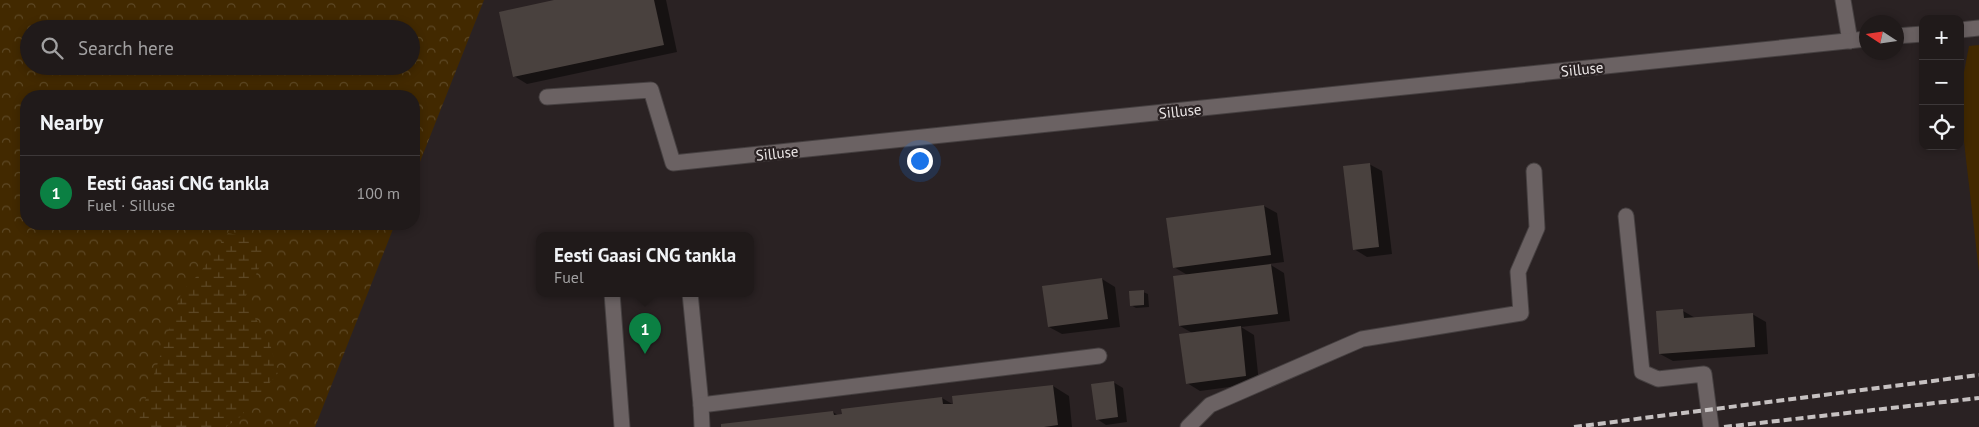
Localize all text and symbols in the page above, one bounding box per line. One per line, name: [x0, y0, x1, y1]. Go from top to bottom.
north arrow: [1859, 15, 1904, 60]
map controls: [1919, 15, 1964, 150]
button: +: [1919, 15, 1964, 60]
search box: [20, 20, 420, 75]
icon: search: [38, 34, 66, 62]
text: Search here: [78, 36, 174, 60]
street label: Silluse: [1560, 57, 1604, 81]
button: −: [1919, 60, 1964, 105]
street label: Silluse: [1158, 99, 1202, 123]
button: locate: [1919, 105, 1964, 150]
text: Nearby: [40, 109, 103, 136]
street label: Silluse: [755, 141, 799, 165]
your location: [907, 148, 933, 174]
text: Eesti Gaasi CNG tankla: [87, 171, 269, 195]
text: 1: [51, 183, 61, 203]
text: 100 m: [357, 183, 400, 203]
text: Fuel · Silluse: [87, 195, 175, 215]
popup: [536, 232, 754, 297]
text: Eesti Gaasi CNG tankla: [554, 243, 736, 267]
text: Fuel: [554, 267, 584, 287]
pin: 1: [629, 313, 661, 354]

